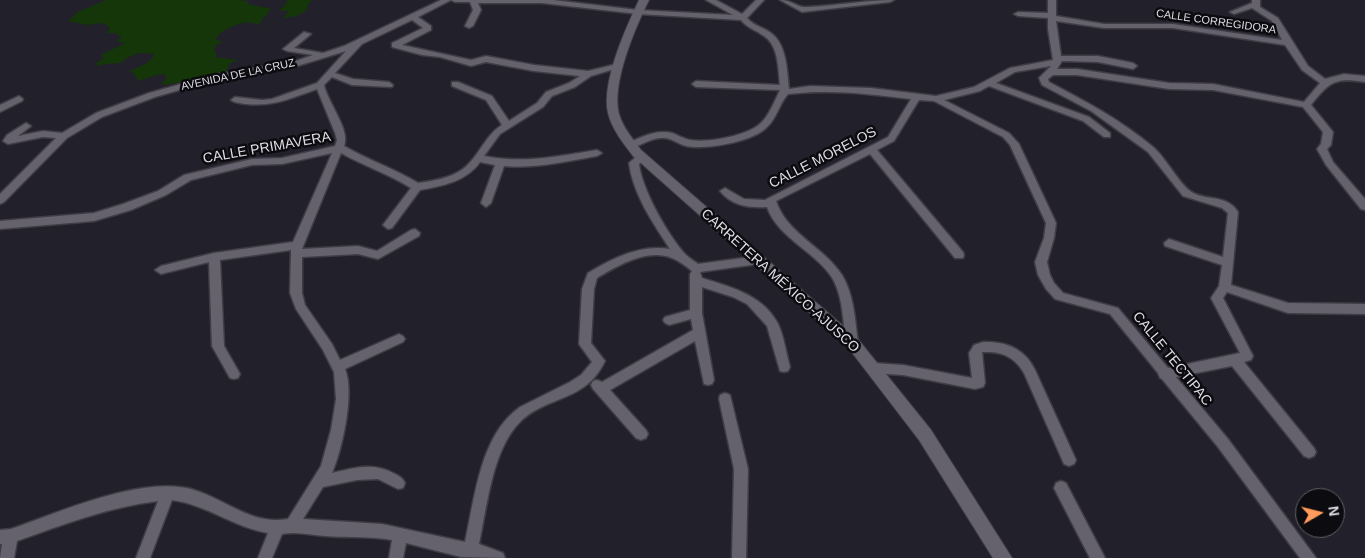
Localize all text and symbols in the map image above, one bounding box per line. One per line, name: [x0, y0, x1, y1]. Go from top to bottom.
street label: CALLE CORREGIDORA: [1155, 7, 1277, 37]
street label: AVENIDA DE LA CRUZ: [180, 56, 296, 94]
street label: CALLE MORELOS: [767, 124, 879, 192]
street label: CALLE PRIMAVERA: [202, 128, 332, 168]
street label: CARRETERA MÉXICO-AJUSCO: [697, 206, 863, 356]
street label: CALLE TECTIPAC: [1129, 308, 1215, 410]
north arrow: [1295, 488, 1345, 538]
text: N: [1325, 505, 1342, 517]

